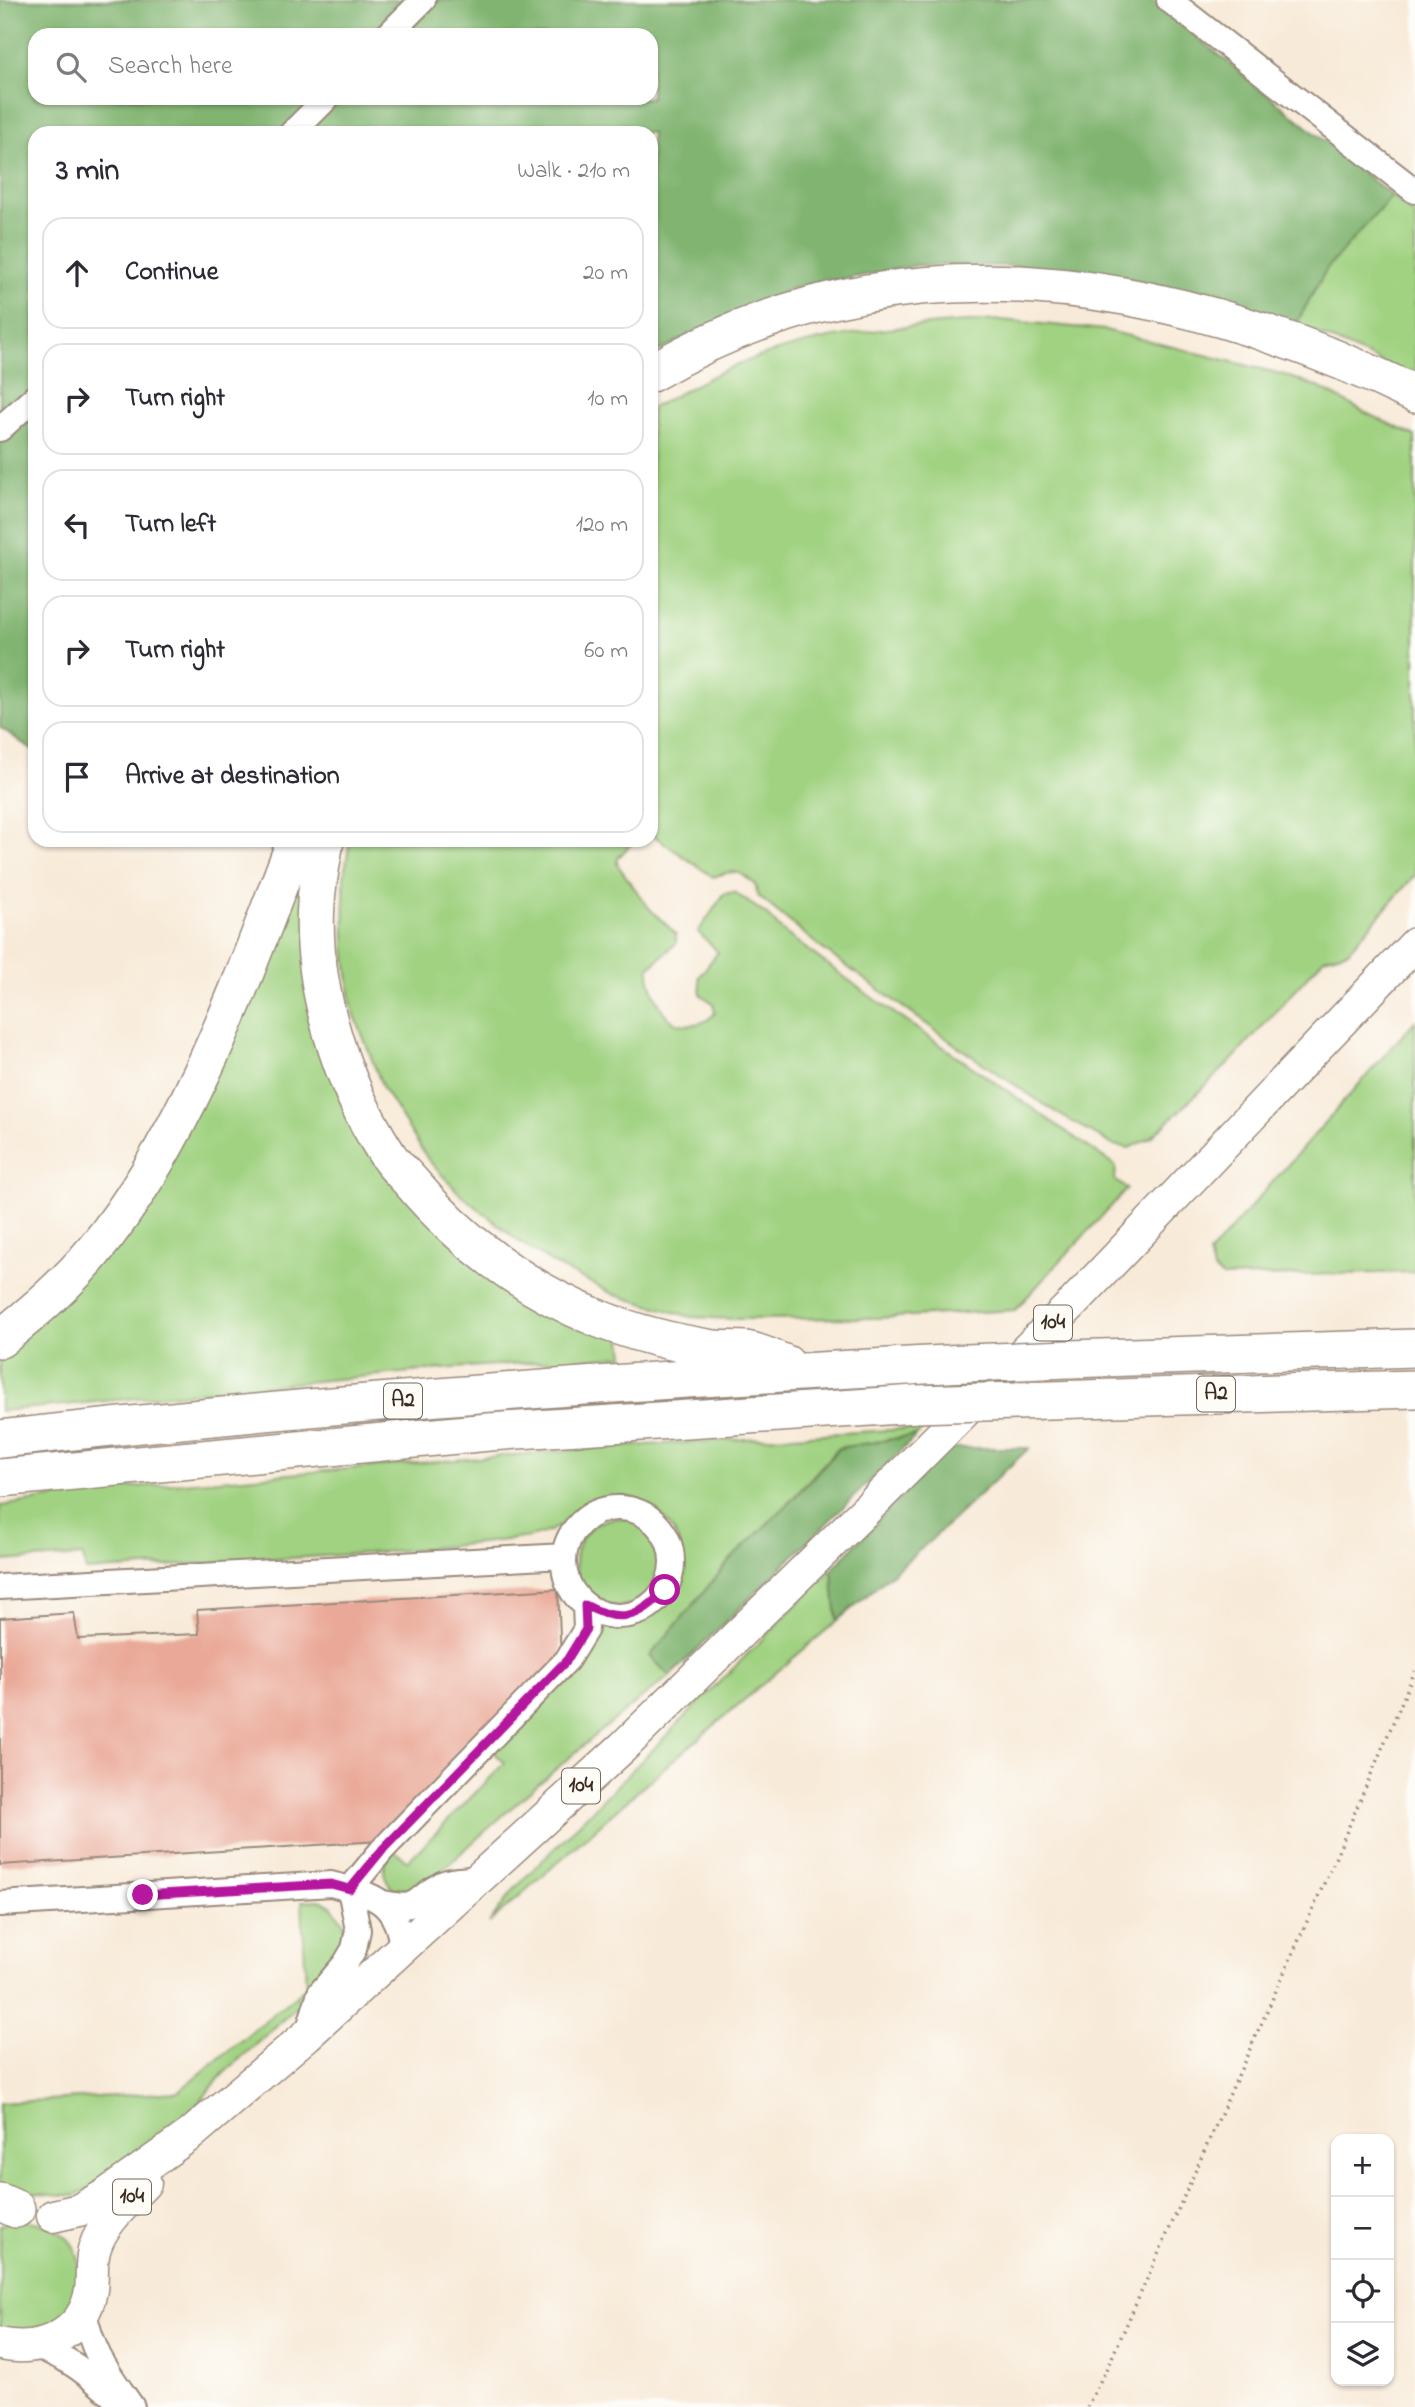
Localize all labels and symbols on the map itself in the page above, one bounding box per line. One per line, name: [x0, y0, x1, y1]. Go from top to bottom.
road number: 104: [1034, 1306, 1072, 1340]
road number: A2: [1197, 1376, 1235, 1412]
road number: A2: [384, 1384, 422, 1418]
route start: [649, 1574, 680, 1605]
road number: 104: [562, 1768, 600, 1803]
route end: [127, 1879, 158, 1910]
road number: 104: [113, 2180, 151, 2214]

